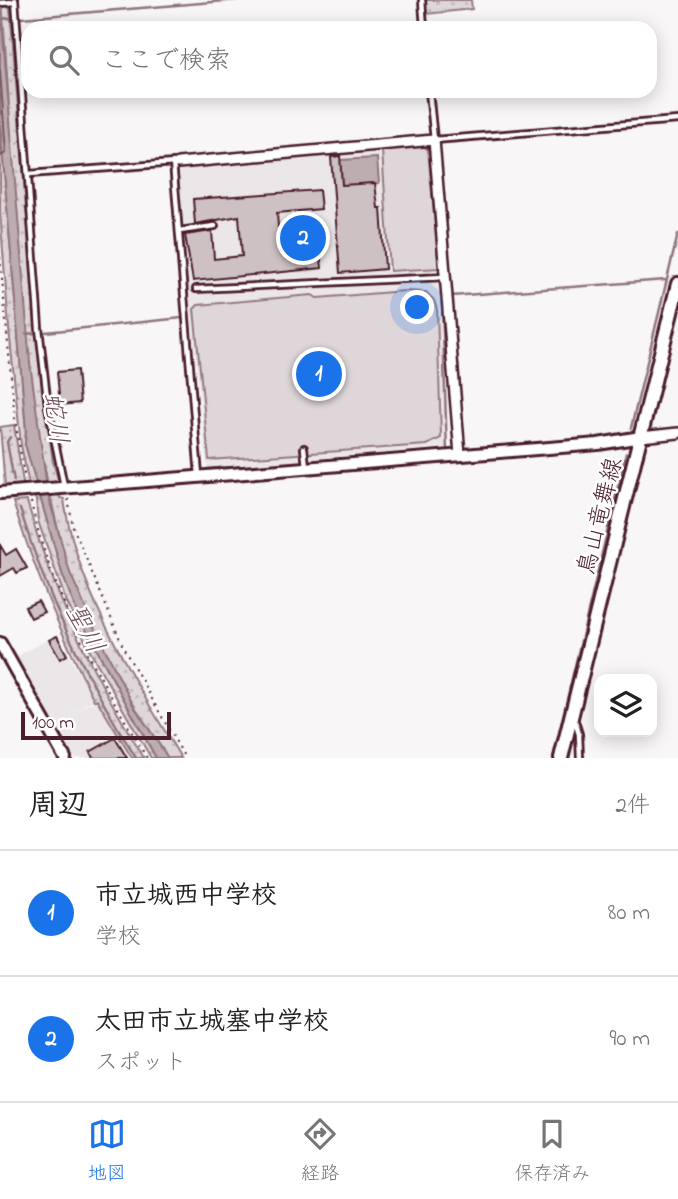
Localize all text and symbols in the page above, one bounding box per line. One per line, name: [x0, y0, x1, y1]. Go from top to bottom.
search box: [21, 21, 657, 98]
icon: search: [45, 41, 83, 79]
text: ここで検索: [101, 43, 231, 81]
pin: 2: [280, 212, 326, 264]
your location: [400, 290, 434, 324]
pin: 1: [296, 348, 342, 400]
water label: 蛇川: [32, 390, 76, 447]
street label: 鳥山竜舞線: [570, 454, 633, 579]
water label: 聖川: [54, 598, 112, 661]
map controls: [594, 674, 657, 737]
button: layers: [594, 674, 657, 737]
scale bar: [21, 709, 172, 741]
text: 100 m: [32, 710, 74, 737]
text: 周辺: [28, 785, 88, 829]
text: 2件: [616, 790, 650, 823]
text: 市立城西中学校: [95, 878, 277, 916]
text: 1: [47, 897, 55, 930]
text: 80 m: [608, 897, 650, 930]
text: 学校: [95, 921, 141, 954]
text: 太田市立城塞中学校: [95, 1004, 329, 1042]
text: 2: [45, 1023, 57, 1056]
text: 90 m: [610, 1023, 650, 1056]
text: スポット: [95, 1047, 187, 1080]
tab: 地図: [88, 1115, 126, 1188]
tab: 経路: [301, 1115, 339, 1188]
tab: 保存済み: [514, 1115, 590, 1188]

